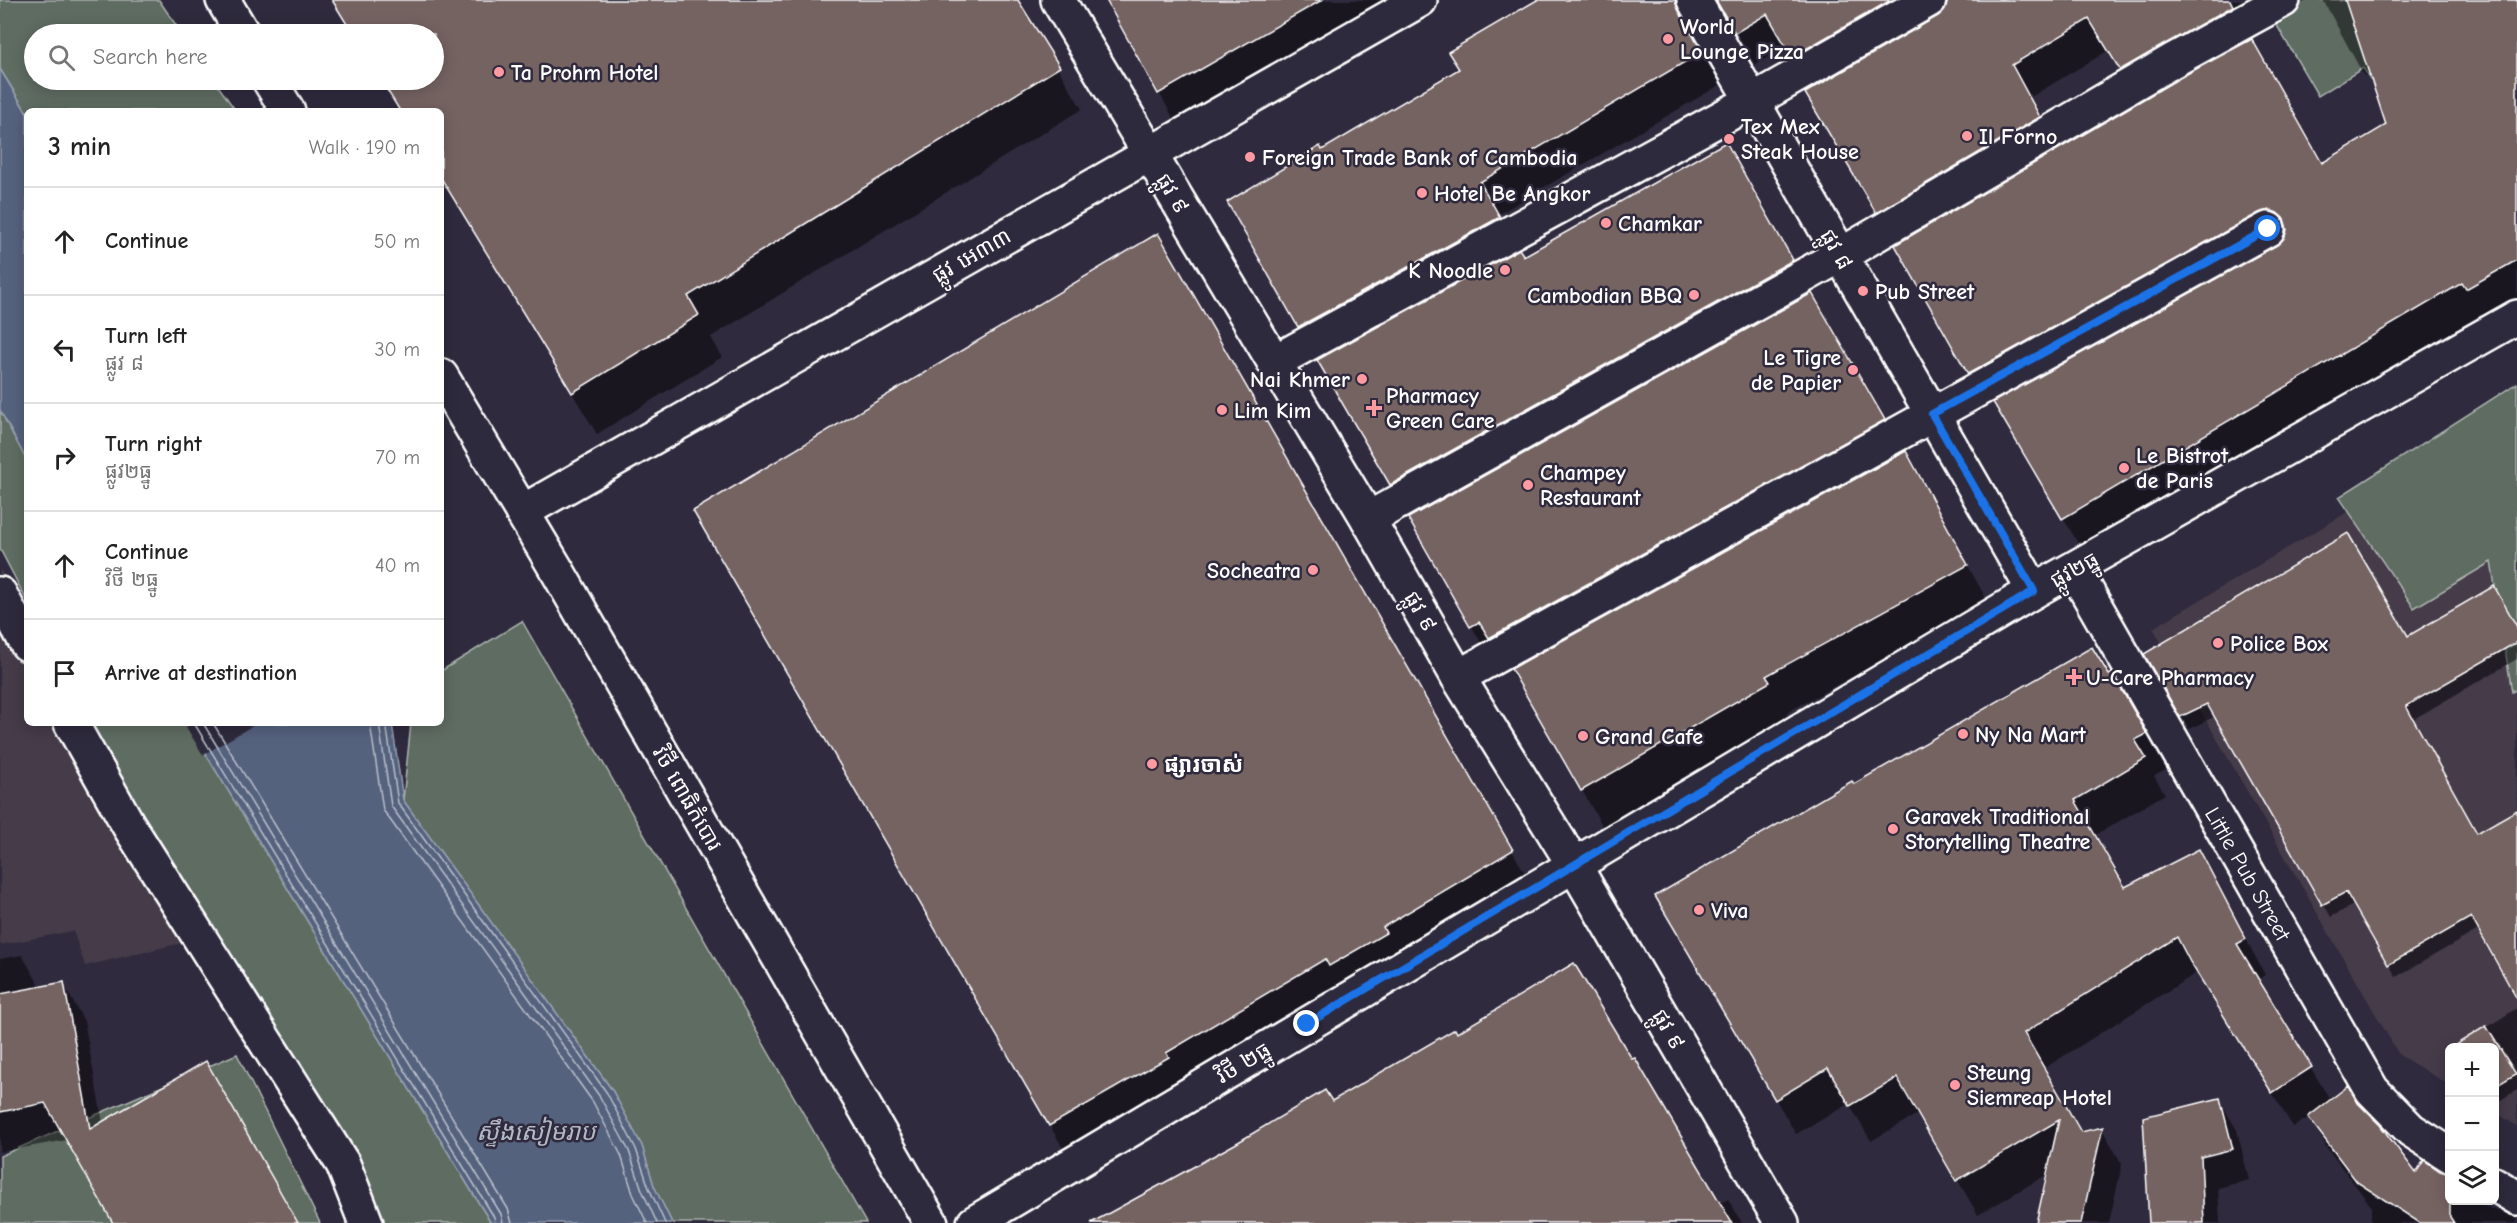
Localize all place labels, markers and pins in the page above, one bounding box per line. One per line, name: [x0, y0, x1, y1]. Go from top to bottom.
place label: World Lounge Pizza: [1680, 14, 1804, 65]
marker: World Lounge Pizza: [1661, 32, 1675, 46]
place label: Ta Prohm Hotel: [511, 60, 659, 86]
marker: Ta Prohm Hotel: [492, 65, 506, 79]
place label: Tex Mex Steak House: [1741, 114, 1859, 165]
place label: Il Forno: [1979, 124, 2057, 150]
marker: Il Forno: [1960, 129, 1974, 143]
marker: Tex Mex Steak House: [1722, 132, 1736, 146]
place label: Foreign Trade Bank of Cambodia: [1262, 145, 1577, 171]
marker: Foreign Trade Bank of Cambodia: [1243, 150, 1257, 164]
place label: Hotel Be Angkor: [1434, 181, 1590, 207]
marker: Hotel Be Angkor: [1415, 186, 1429, 200]
place label: Chamkar: [1618, 211, 1702, 237]
marker: Chamkar: [1599, 216, 1613, 230]
place label: K Noodle: [1408, 258, 1493, 284]
marker: K Noodle: [1498, 263, 1512, 277]
place label: Pub Street: [1875, 279, 1975, 305]
place label: Cambodian BBQ: [1527, 283, 1682, 309]
marker: Pub Street: [1856, 284, 1870, 298]
marker: Cambodian BBQ: [1687, 288, 1701, 302]
place label: Le Tigre de Papier: [1751, 345, 1841, 396]
marker: Le Tigre de Papier: [1846, 363, 1860, 377]
place label: Nai Khmer: [1250, 367, 1350, 393]
marker: Nai Khmer: [1355, 372, 1369, 386]
place label: Pharmacy Green Care: [1386, 383, 1495, 434]
place label: Lim Kim: [1234, 398, 1311, 424]
marker: Pharmacy Green Care: [1367, 401, 1381, 415]
marker: Lim Kim: [1215, 403, 1229, 417]
place label: Le Bistrot de Paris: [2136, 443, 2229, 494]
place label: Champey Restaurant: [1540, 460, 1642, 511]
marker: Le Bistrot de Paris: [2117, 461, 2131, 475]
marker: Champey Restaurant: [1521, 478, 1535, 492]
place label: Socheatra: [1207, 558, 1301, 584]
marker: Socheatra: [1306, 563, 1320, 577]
place label: Police Box: [2230, 631, 2328, 657]
marker: Police Box: [2211, 636, 2225, 650]
place label: U-Care Pharmacy: [2086, 665, 2255, 691]
marker: U-Care Pharmacy: [2067, 670, 2081, 684]
place label: Ny Na Mart: [1975, 722, 2086, 748]
place label: Grand Cafe: [1595, 724, 1703, 750]
marker: Ny Na Mart: [1956, 727, 1970, 741]
marker: Grand Cafe: [1576, 729, 1590, 743]
place label: ផ្សារចាស់: [1164, 752, 1243, 778]
marker: ផ្សារចាស់: [1145, 757, 1159, 771]
place label: Garavek Traditional Storytelling Theatre: [1905, 804, 2091, 855]
marker: Garavek Traditional Storytelling Theatre: [1886, 822, 1900, 836]
place label: Viva: [1711, 898, 1748, 924]
marker: Viva: [1692, 903, 1706, 917]
place label: Steung Siemreap Hotel: [1967, 1060, 2112, 1111]
marker: Steung Siemreap Hotel: [1948, 1078, 1962, 1092]

